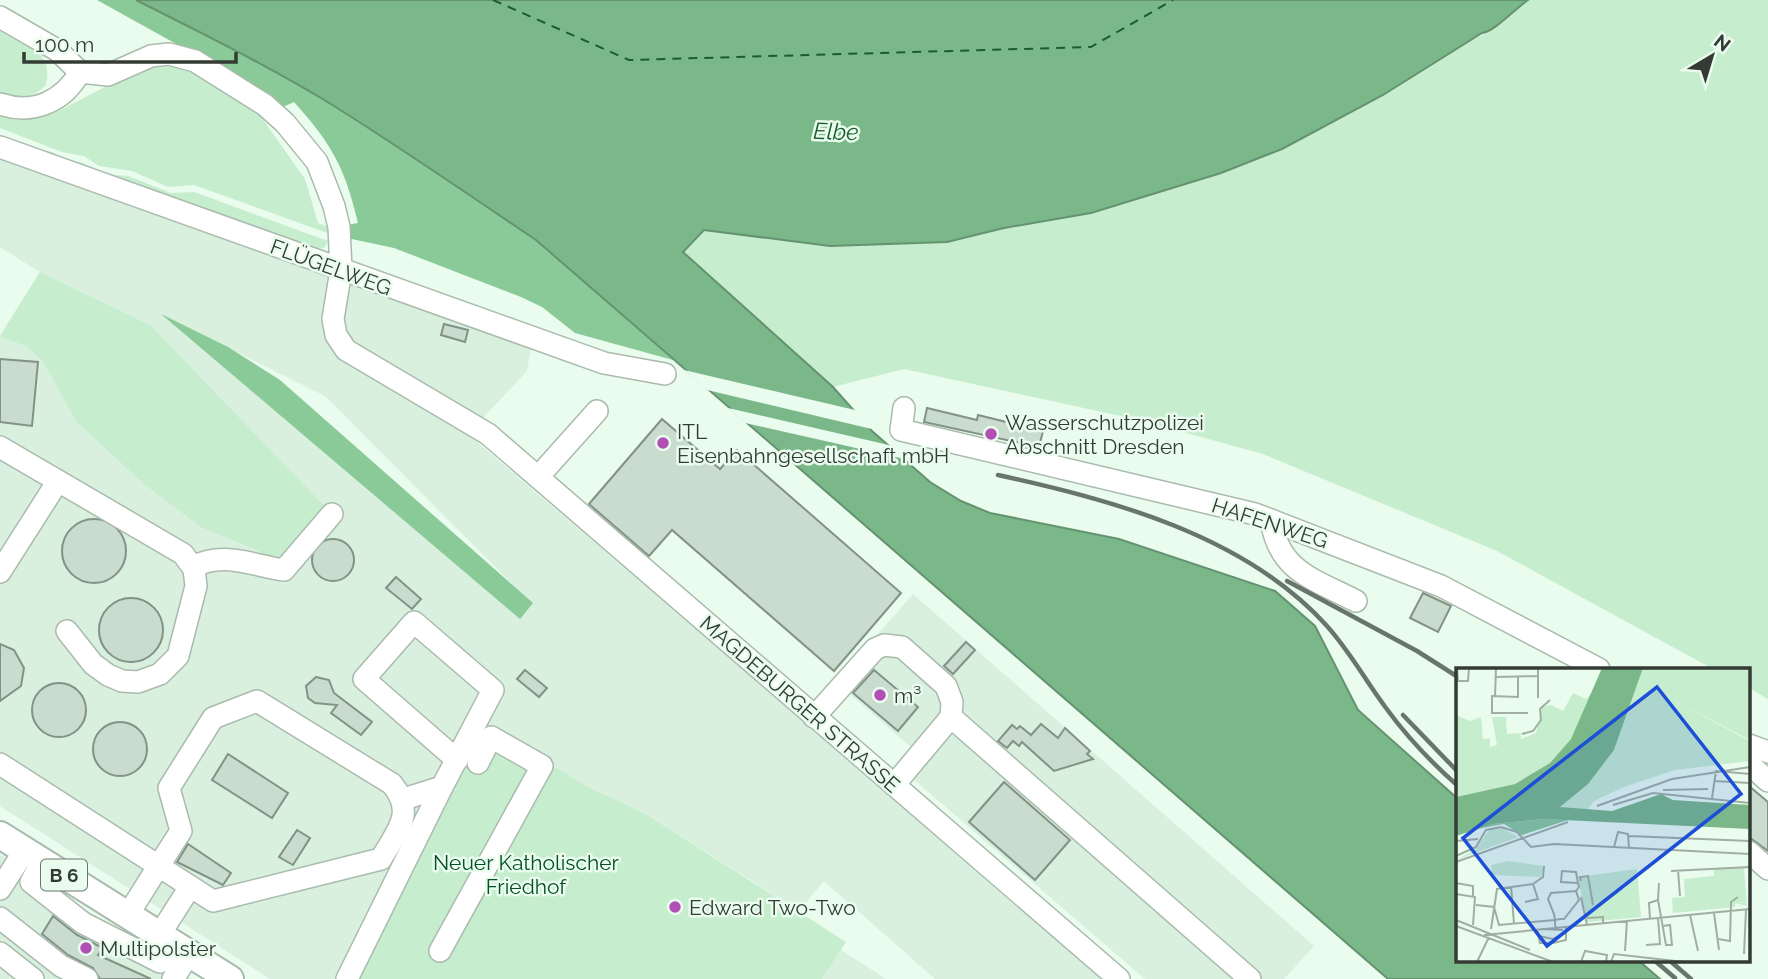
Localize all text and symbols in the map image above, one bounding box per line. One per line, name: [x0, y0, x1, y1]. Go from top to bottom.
scale bar: [24, 21, 236, 65]
north arrow: [1677, 21, 1747, 91]
text: N: [1710, 29, 1735, 56]
text: 100 m: [35, 32, 94, 57]
water label: Elbe: [813, 117, 859, 145]
street label: FLÜGELWEG: [267, 233, 395, 301]
place label: Wasserschutzpolizei Abschnitt Dresden: [1005, 410, 1204, 459]
place label: ITL Eisenbahngesellschaft mbH: [677, 419, 949, 468]
marker: Wasserschutzpolizei Abschnitt Dresden: [983, 426, 999, 442]
marker: ITL Eisenbahngesellschaft mbH: [655, 435, 671, 451]
street label: HAFENWEG: [1209, 492, 1331, 554]
street label: MAGDEBURGER STRASSE: [695, 610, 905, 798]
inset map: [1456, 668, 1750, 962]
place label: m³: [894, 683, 922, 708]
marker: m³: [872, 687, 888, 703]
park label: Neuer Katholischer Friedhof: [433, 850, 620, 899]
road number: B 6: [41, 860, 87, 890]
place label: Edward Two-Two: [689, 895, 856, 920]
marker: Edward Two-Two: [667, 899, 683, 915]
place label: Multipolster: [100, 936, 217, 961]
marker: Multipolster: [78, 940, 94, 956]

